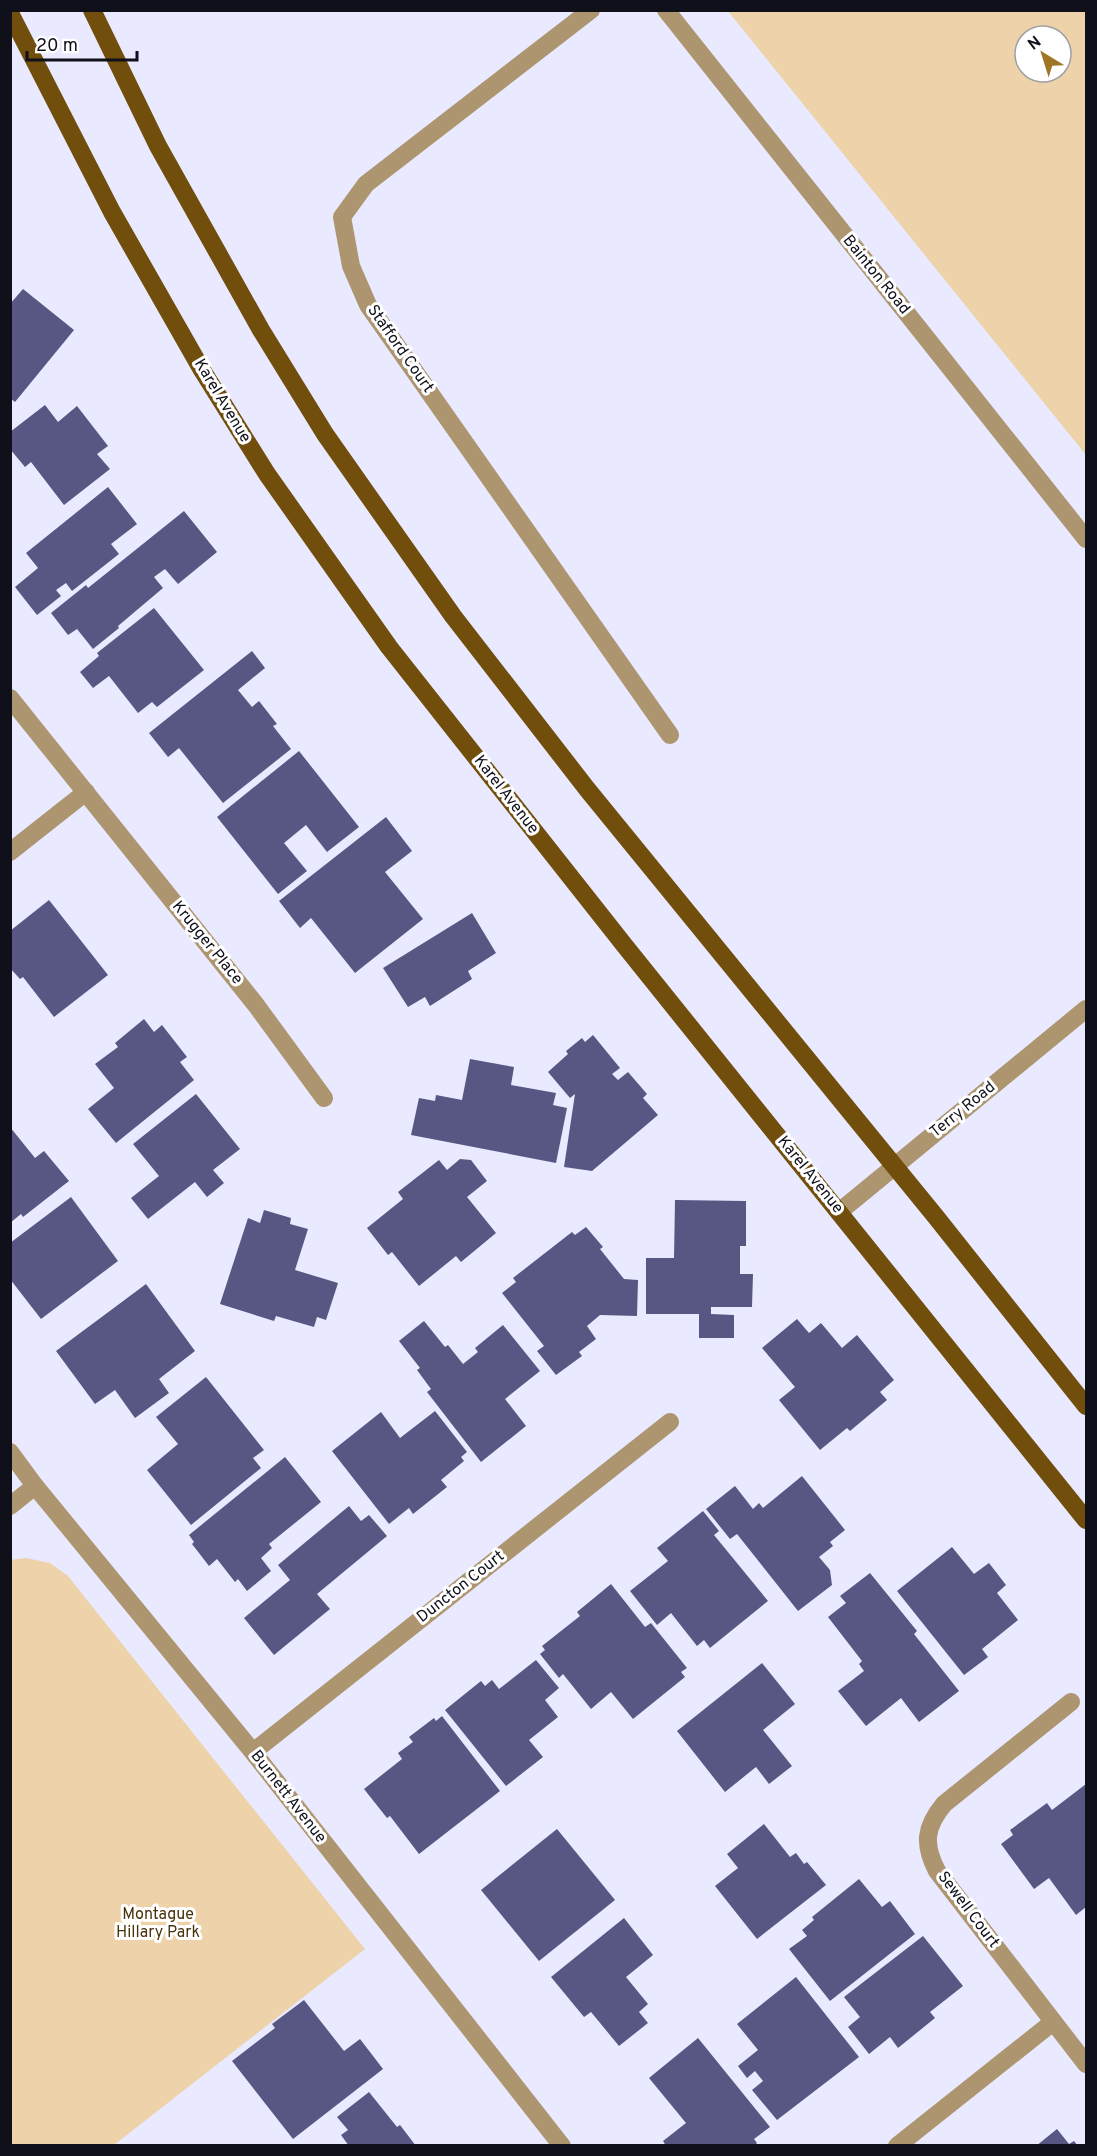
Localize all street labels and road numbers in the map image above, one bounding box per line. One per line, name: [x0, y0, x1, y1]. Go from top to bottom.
street label: Bainton Road: [838, 231, 914, 319]
street label: Stafford Court: [362, 301, 438, 397]
street label: Karel Avenue: [189, 355, 255, 447]
street label: Karel Avenue: [469, 752, 543, 838]
street label: Krugger Place: [167, 897, 247, 989]
street label: Terry Road: [926, 1078, 1000, 1142]
street label: Karel Avenue: [773, 1132, 847, 1218]
street label: Duncton Court: [413, 1547, 509, 1627]
street label: Burnett Avenue: [246, 1747, 330, 1847]
street label: Sewell Court: [933, 1868, 1003, 1952]

